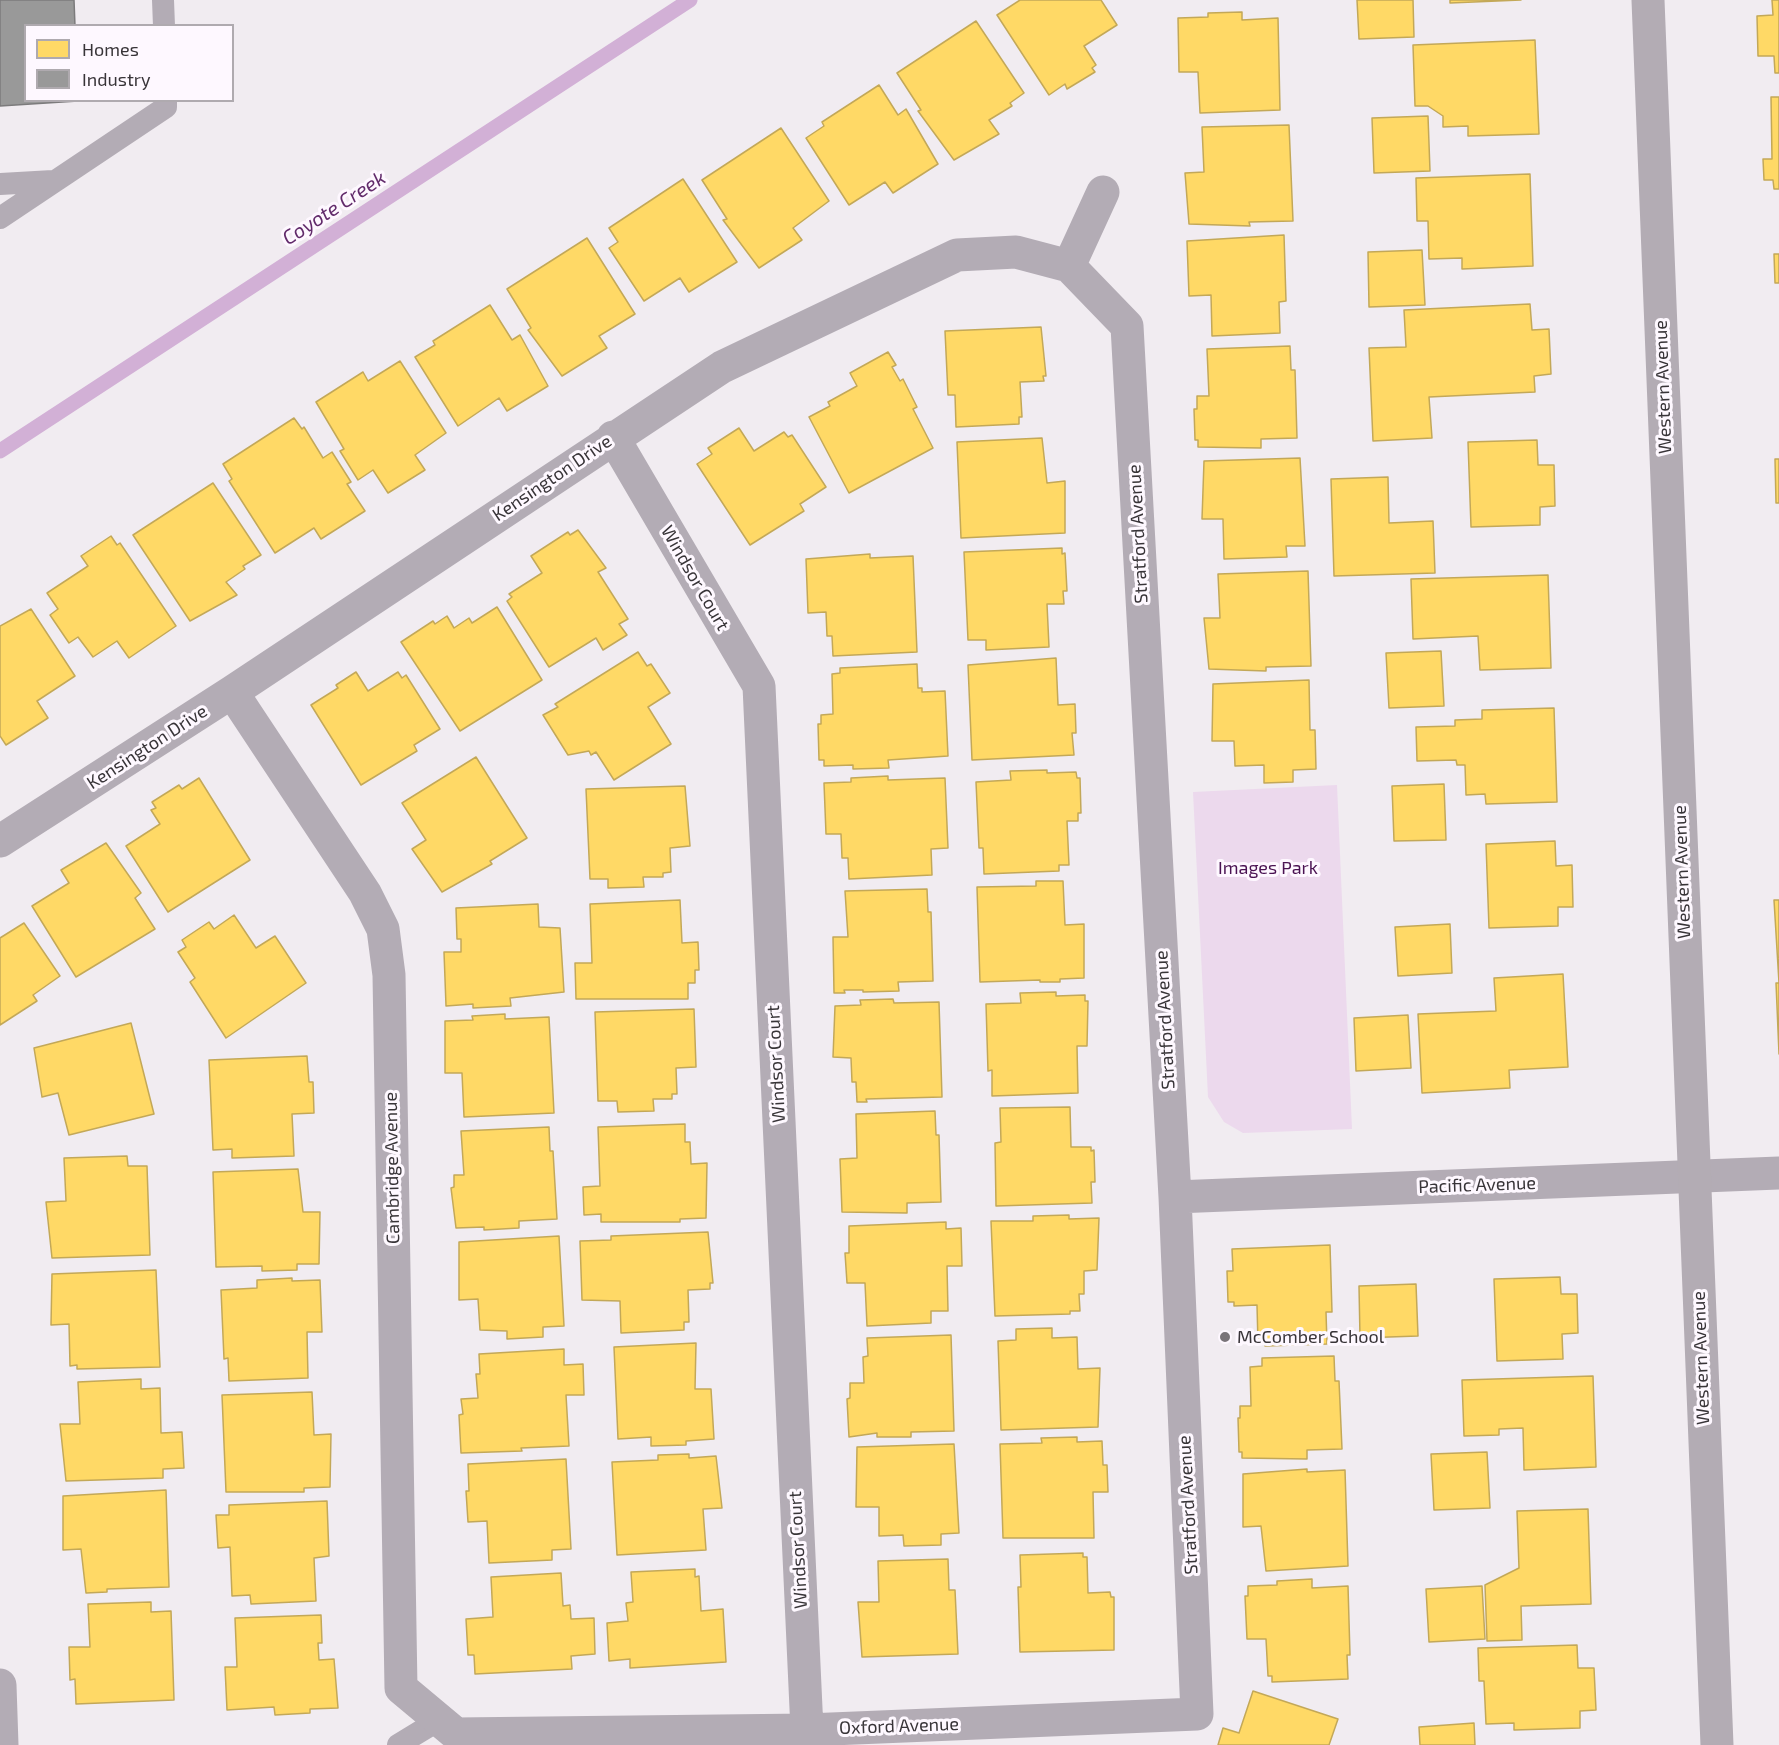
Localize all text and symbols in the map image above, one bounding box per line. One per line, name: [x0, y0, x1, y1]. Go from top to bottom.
legend: [24, 24, 234, 102]
text: Homes: [82, 38, 139, 60]
text: Industry: [82, 68, 151, 90]
water label: Coyote Creek: [278, 166, 390, 250]
street label: Western Avenue: [1650, 320, 1676, 454]
street label: Kensington Drive: [488, 430, 616, 526]
street label: Stratford Avenue: [1124, 464, 1152, 604]
street label: Windsor Court: [656, 522, 734, 634]
street label: Kensington Drive: [83, 700, 211, 794]
street label: Western Avenue: [1669, 805, 1695, 939]
park label: Images Park: [1218, 857, 1318, 879]
street label: Stratford Avenue: [1151, 950, 1179, 1090]
street label: Windsor Court: [762, 1005, 790, 1123]
street label: Cambridge Avenue: [380, 1092, 404, 1244]
street label: Pacific Avenue: [1418, 1172, 1536, 1198]
street label: Western Avenue: [1688, 1291, 1714, 1425]
place label: McComber School: [1237, 1326, 1384, 1348]
marker: McComber School: [1218, 1330, 1232, 1344]
street label: Stratford Avenue: [1174, 1435, 1202, 1575]
street label: Windsor Court: [784, 1491, 812, 1609]
street label: Oxford Avenue: [839, 1713, 959, 1739]

